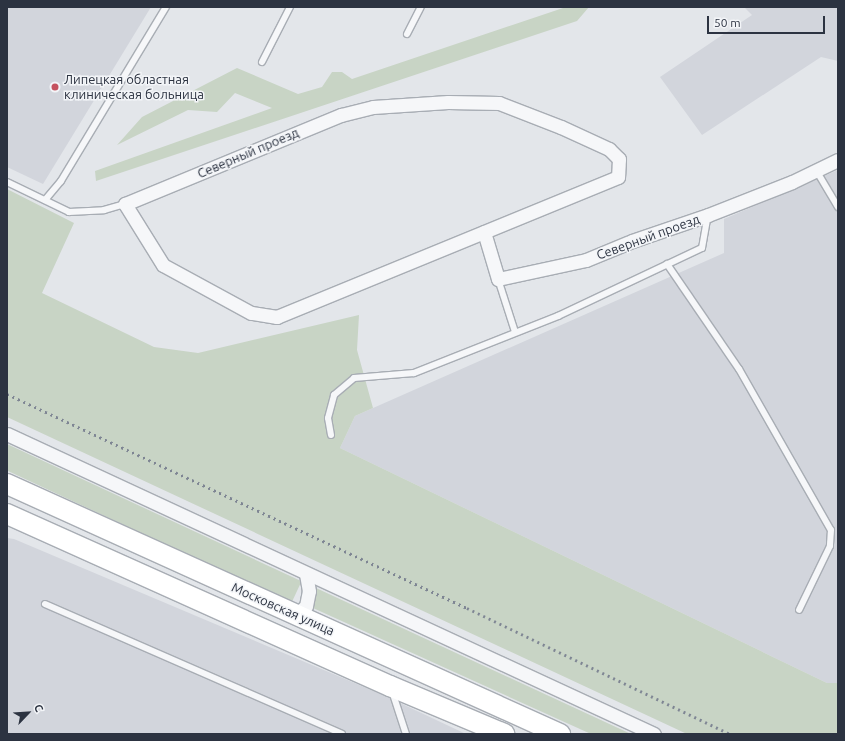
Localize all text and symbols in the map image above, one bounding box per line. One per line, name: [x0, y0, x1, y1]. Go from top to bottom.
scale bar: [709, 8, 827, 34]
text: 50 m: [714, 16, 741, 29]
place label: Липецкая областная клиническая больница: [64, 72, 204, 103]
marker: Липецкая областная клиническая больница: [49, 81, 61, 93]
street label: Северный проезд: [195, 125, 301, 181]
street label: Северный проезд: [594, 211, 702, 263]
street label: Московская улица: [229, 579, 337, 639]
north arrow: [8, 693, 48, 733]
text: С: [32, 702, 46, 714]

